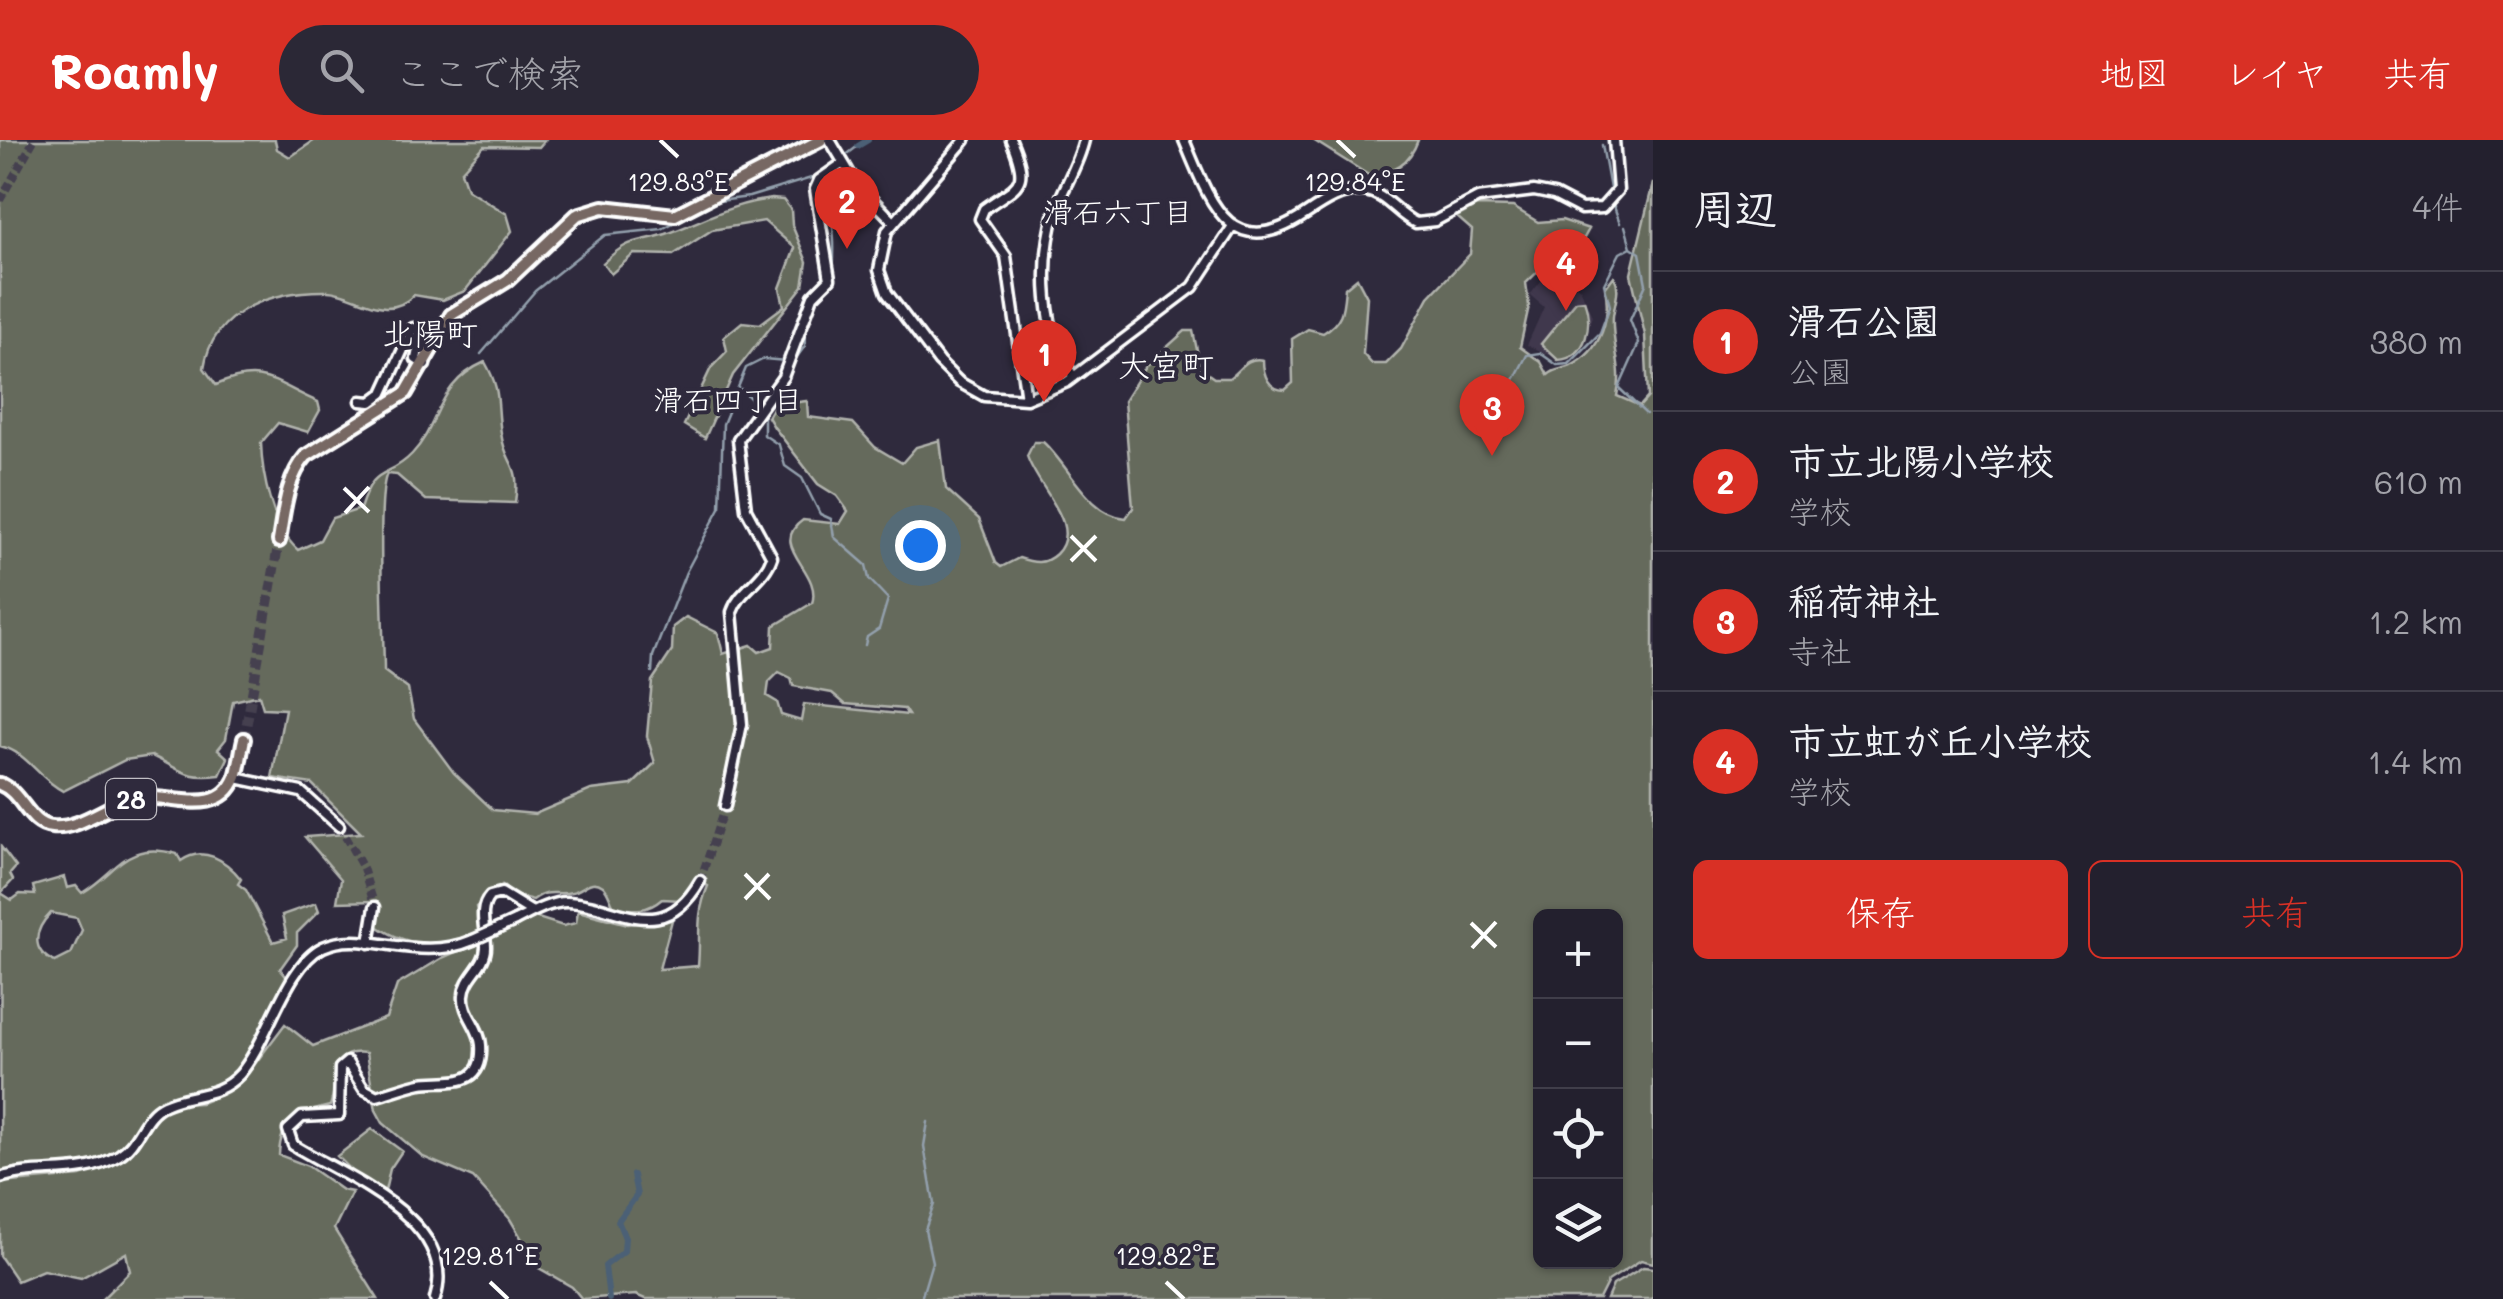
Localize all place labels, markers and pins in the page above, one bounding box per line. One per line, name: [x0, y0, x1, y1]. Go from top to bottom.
pin: 2: [814, 167, 880, 249]
pin: 4: [1534, 229, 1598, 311]
pin: 1: [1012, 320, 1076, 402]
pin: 3: [1460, 374, 1524, 456]

